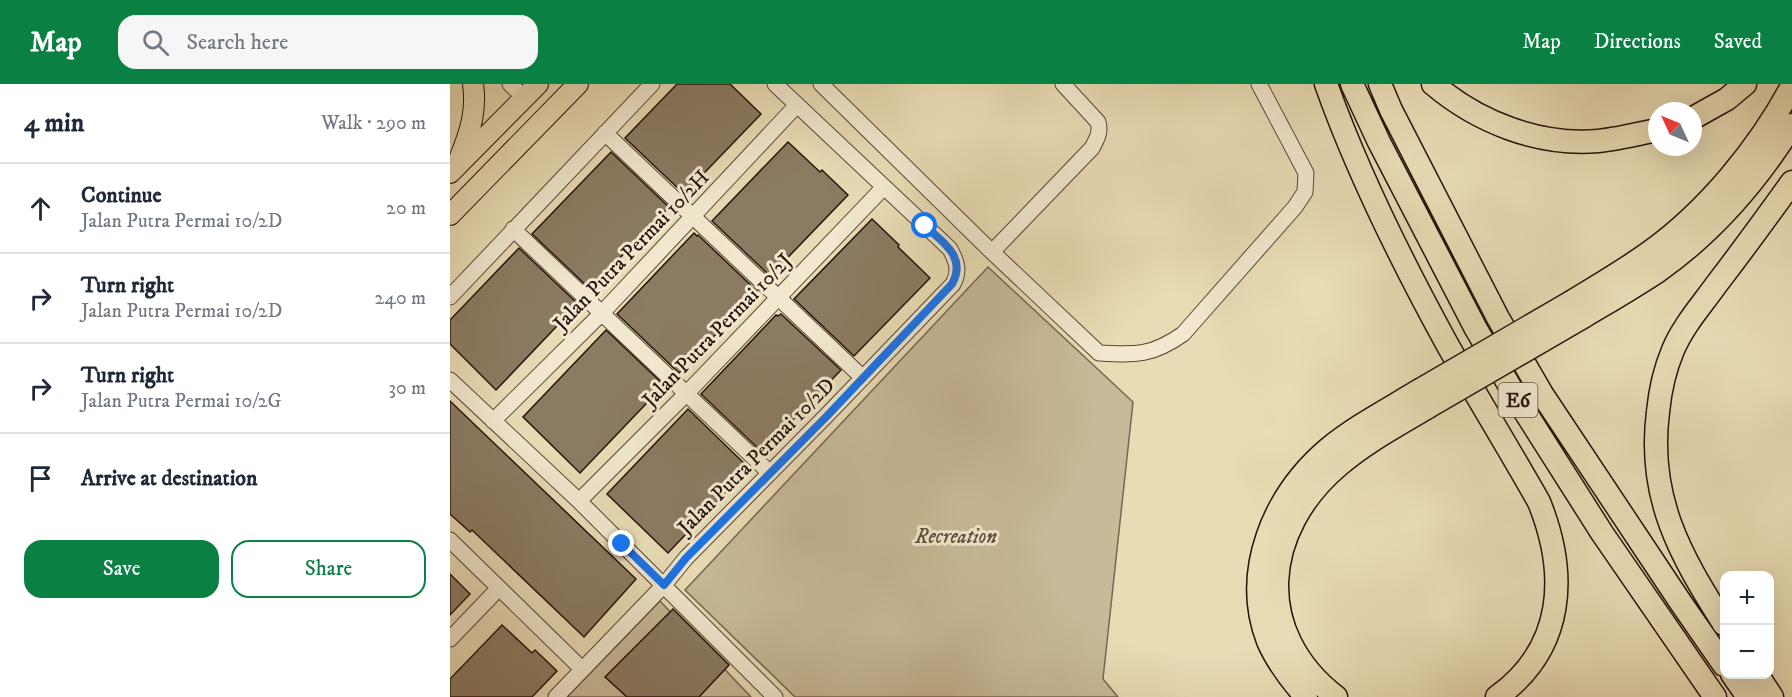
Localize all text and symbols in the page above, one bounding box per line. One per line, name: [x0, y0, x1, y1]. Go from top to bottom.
search box: [118, 15, 538, 69]
text: Map: [30, 25, 82, 60]
icon: search: [139, 26, 172, 59]
text: Search here: [187, 29, 288, 56]
text: Map: [1522, 29, 1561, 55]
text: Directions: [1594, 29, 1681, 55]
text: Saved: [1714, 29, 1762, 55]
north arrow: [1648, 102, 1702, 156]
text: 4 min: [24, 107, 84, 140]
text: Walk · 290 m: [321, 111, 426, 136]
street label: Jalan Putra Permai 10/2H: [547, 165, 715, 338]
text: Continue: [81, 182, 162, 209]
icon: ahead: [24, 192, 57, 225]
text: 20 m: [386, 196, 426, 221]
text: Jalan Putra Permai 10/2D: [81, 209, 282, 234]
route start: [911, 212, 937, 238]
street label: Jalan Putra Permai 10/2J: [636, 248, 798, 415]
text: Turn right: [81, 272, 174, 299]
icon: right: [24, 282, 57, 315]
text: 240 m: [375, 286, 426, 311]
text: Jalan Putra Permai 10/2D: [81, 299, 282, 324]
text: Turn right: [81, 362, 174, 389]
icon: right: [24, 372, 57, 405]
street label: Jalan Putra Permai 10/2D: [671, 373, 841, 542]
text: 30 m: [388, 376, 426, 401]
road number: E6: [1498, 383, 1538, 417]
text: Jalan Putra Permai 10/2G: [81, 389, 282, 414]
icon: arrive: [24, 462, 57, 495]
text: Arrive at destination: [81, 465, 258, 492]
park label: Recreation: [914, 524, 997, 550]
route end: [608, 530, 634, 556]
button: Save: [24, 540, 219, 598]
button: Share: [231, 540, 426, 598]
map controls: [1720, 571, 1774, 679]
button: +: [1720, 571, 1774, 625]
button: −: [1720, 625, 1774, 679]

